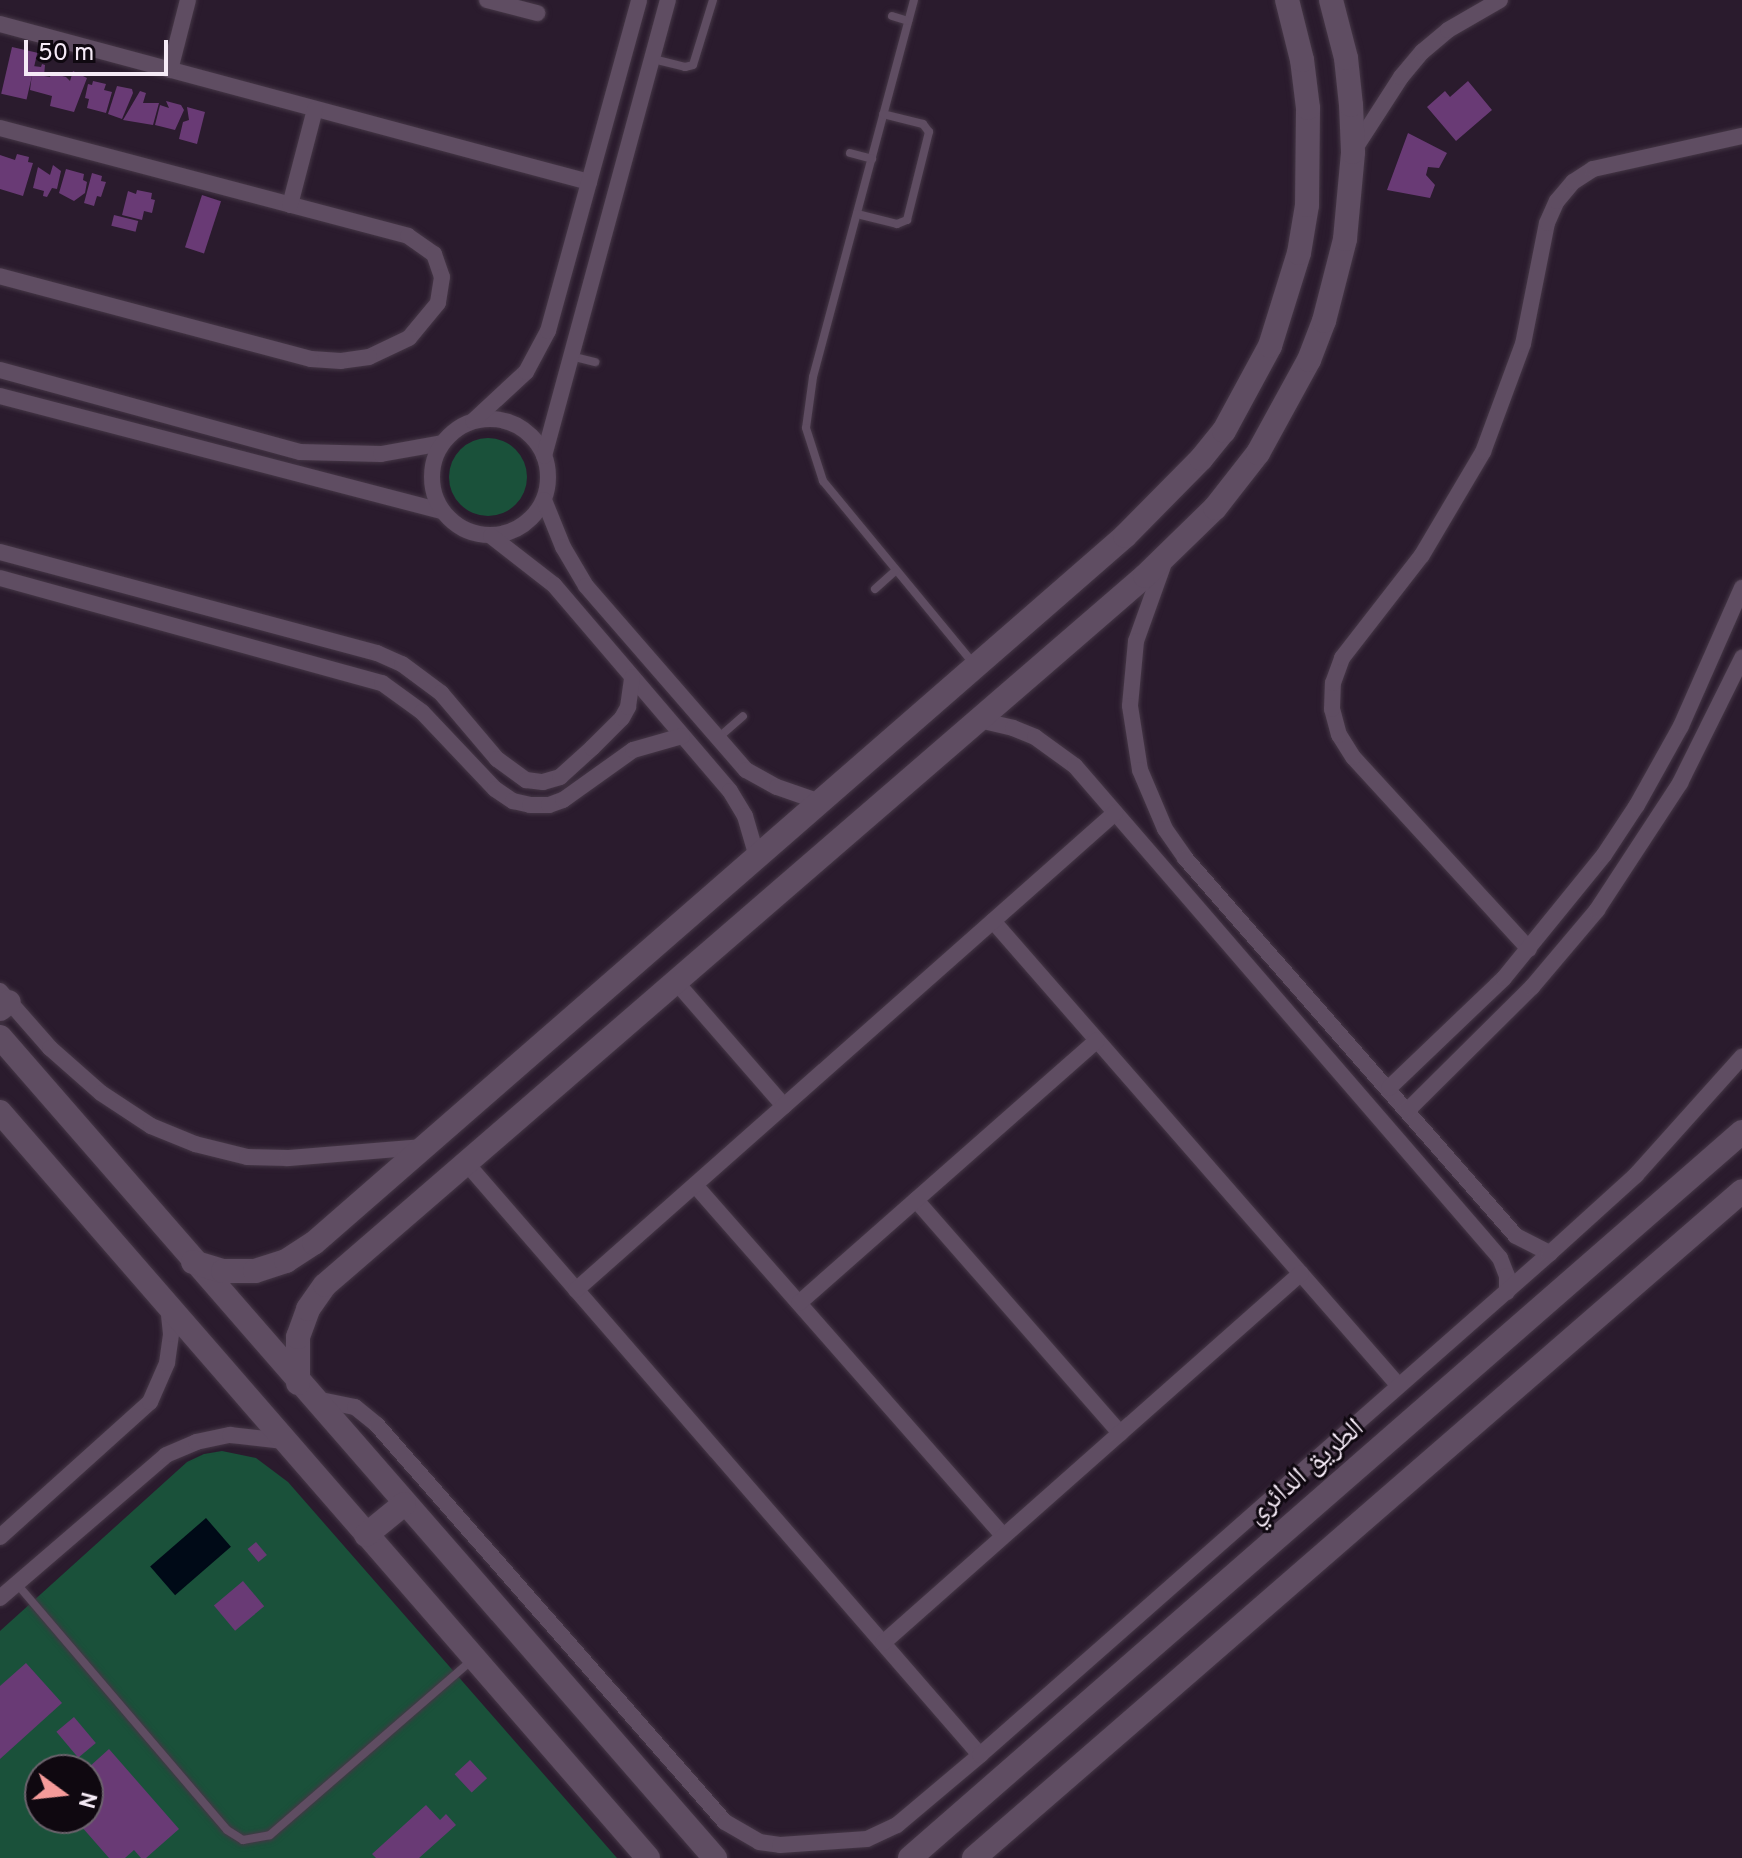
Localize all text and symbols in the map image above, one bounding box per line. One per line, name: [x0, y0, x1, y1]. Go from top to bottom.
scale bar: [28, 24, 172, 74]
text: 50 m: [38, 39, 94, 69]
street label: الطريق الدائري: [1240, 1412, 1372, 1532]
north arrow: [24, 1754, 104, 1834]
text: N: [71, 1789, 101, 1811]

